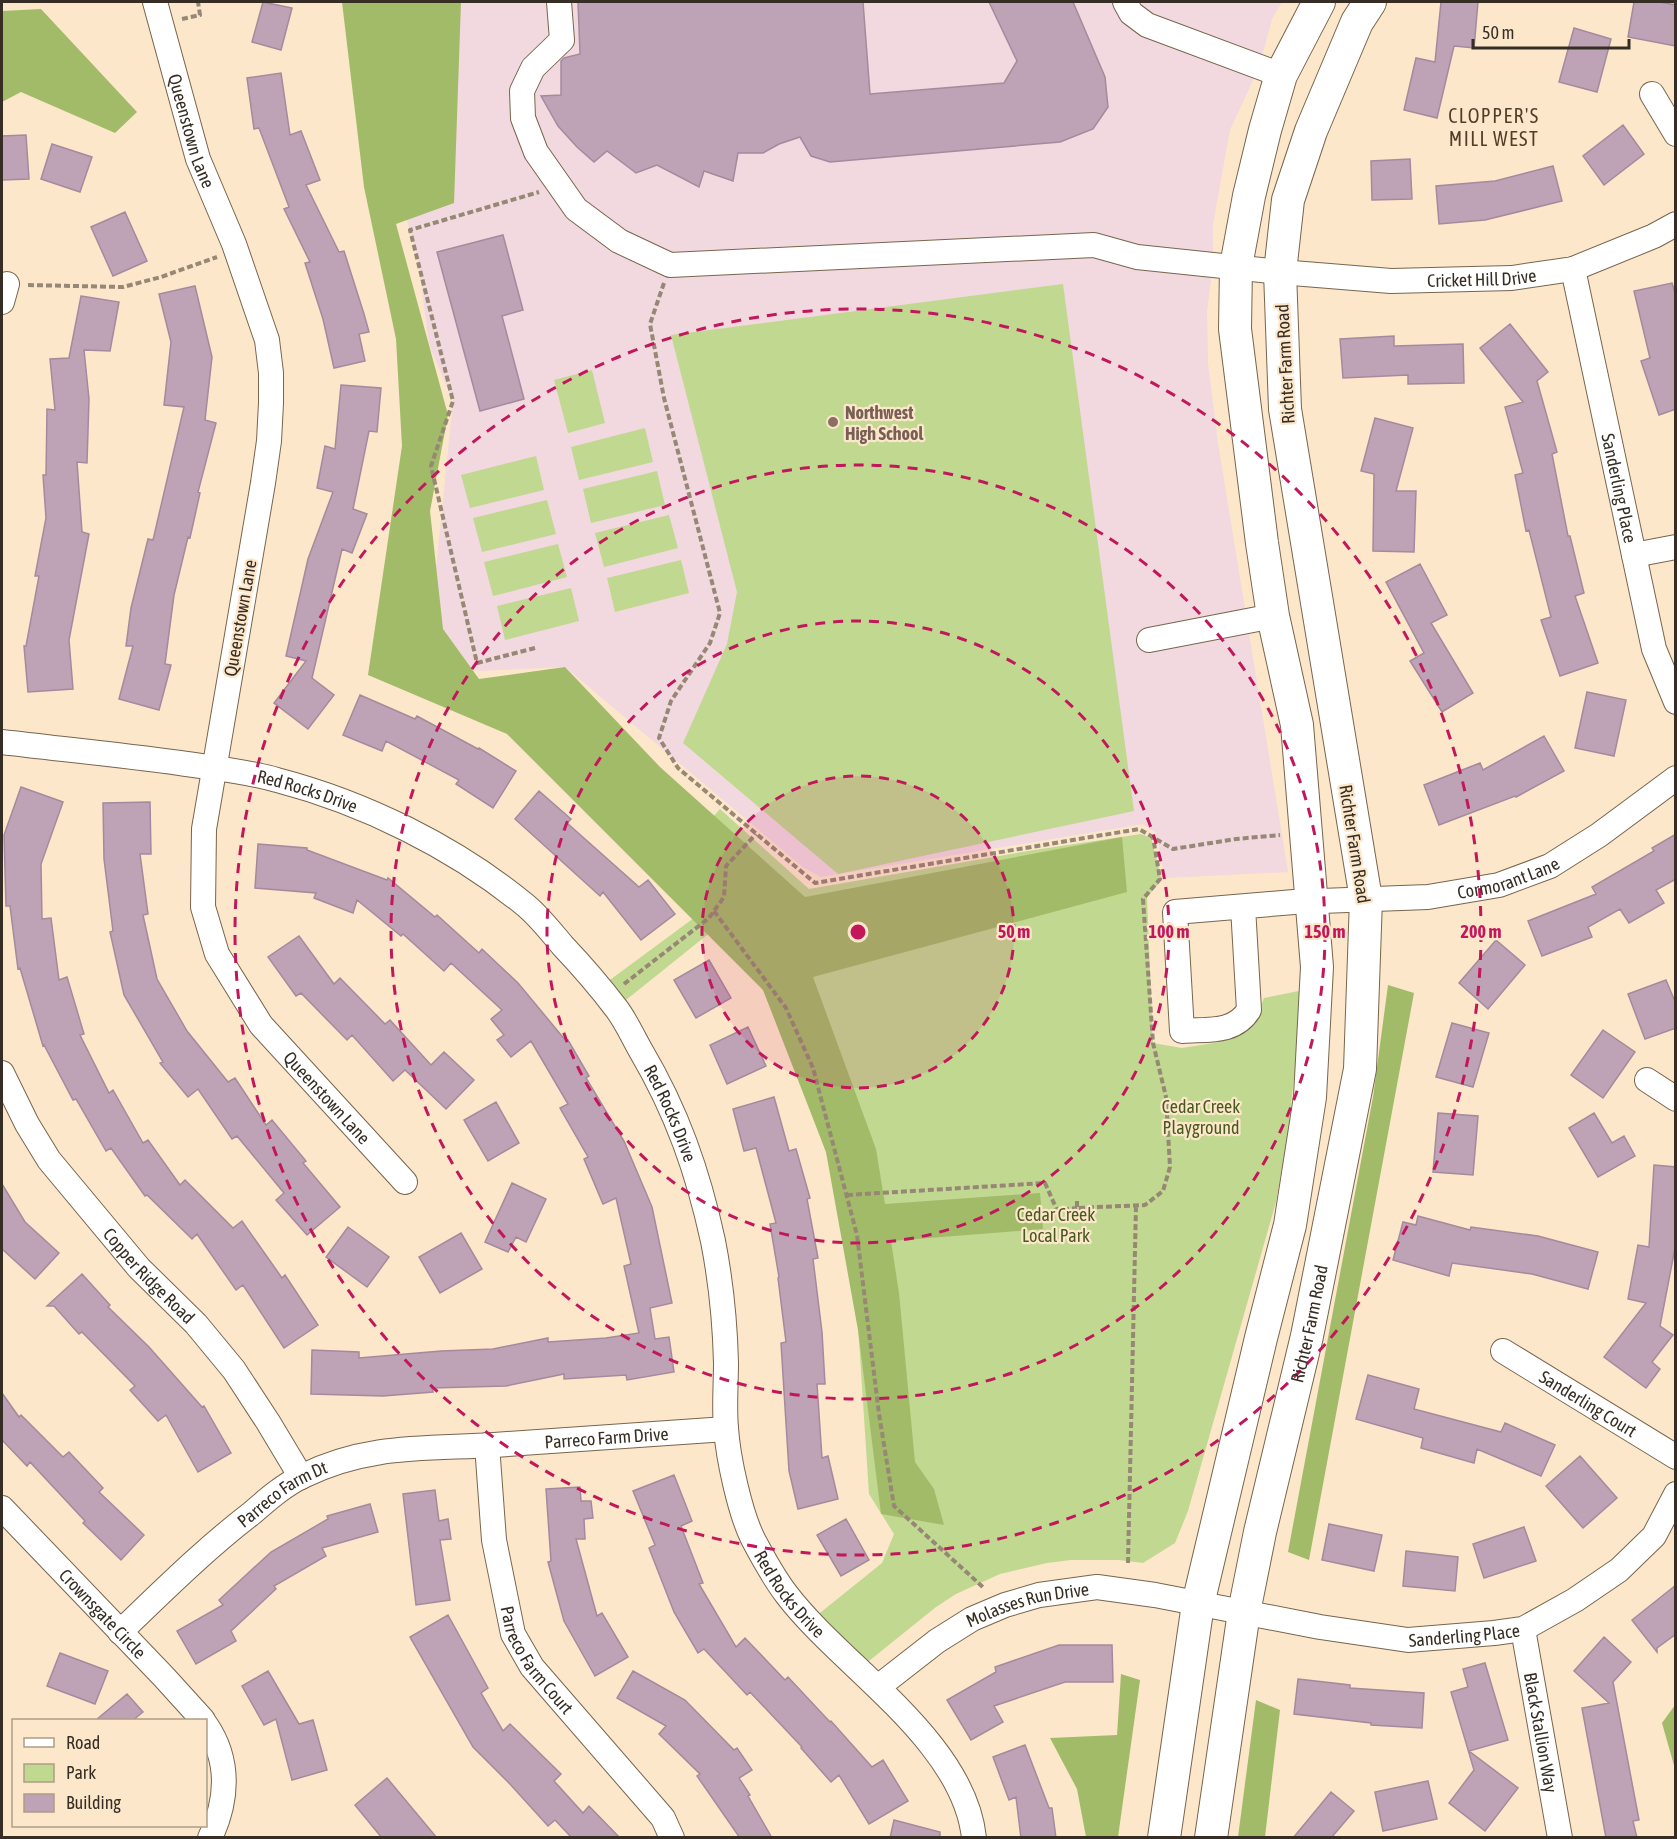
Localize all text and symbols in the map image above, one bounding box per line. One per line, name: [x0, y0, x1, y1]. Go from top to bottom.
scale bar: [1473, 12, 1629, 50]
text: 50 m: [1482, 22, 1514, 43]
street label: Queenstown Lane: [165, 72, 219, 191]
district label: CLOPPER'S MILL WEST: [1448, 104, 1540, 150]
street label: Cricket Hill Drive: [1427, 264, 1538, 291]
street label: Richter Farm Road: [1271, 304, 1299, 424]
place label: Northwest High School: [845, 402, 923, 444]
marker: Northwest High School: [826, 415, 840, 429]
street label: Sanderling Place: [1598, 431, 1642, 545]
street label: Queenstown Lane: [219, 558, 261, 678]
street label: Red Rocks Drive: [256, 765, 361, 816]
street label: Richter Farm Road: [1335, 783, 1375, 905]
street label: Cormorant Lane: [1456, 852, 1563, 902]
text: 50 m: [998, 921, 1030, 942]
text: 100 m: [1149, 921, 1189, 942]
text: 150 m: [1305, 921, 1345, 942]
text: 200 m: [1461, 921, 1501, 942]
centre of rings: [848, 922, 868, 942]
street label: Queenstown Lane: [280, 1047, 375, 1148]
street label: Red Rocks Drive: [640, 1061, 701, 1164]
park label: Cedar Creek Playground: [1162, 1096, 1240, 1138]
park label: Cedar Creek Local Park: [1017, 1204, 1095, 1246]
street label: Copper Ridge Road: [99, 1223, 199, 1328]
street label: Richter Farm Road: [1286, 1263, 1331, 1385]
street label: Sanderling Court: [1536, 1366, 1641, 1441]
street label: Parreco Farm Drive: [544, 1422, 669, 1452]
street label: Parreco Farm Dt: [233, 1456, 330, 1531]
street label: Red Rocks Drive: [751, 1547, 830, 1642]
street label: Crownsgate Circle: [55, 1564, 151, 1663]
street label: Molasses Run Drive: [963, 1578, 1090, 1631]
street label: Parreco Farm Court: [497, 1604, 578, 1718]
street label: Sanderling Place: [1408, 1619, 1521, 1650]
street label: Black Stallion Way: [1520, 1671, 1562, 1794]
legend: [12, 1719, 207, 1827]
text: Road: [66, 1732, 100, 1753]
text: Park: [66, 1762, 96, 1783]
text: Building: [66, 1792, 121, 1813]

